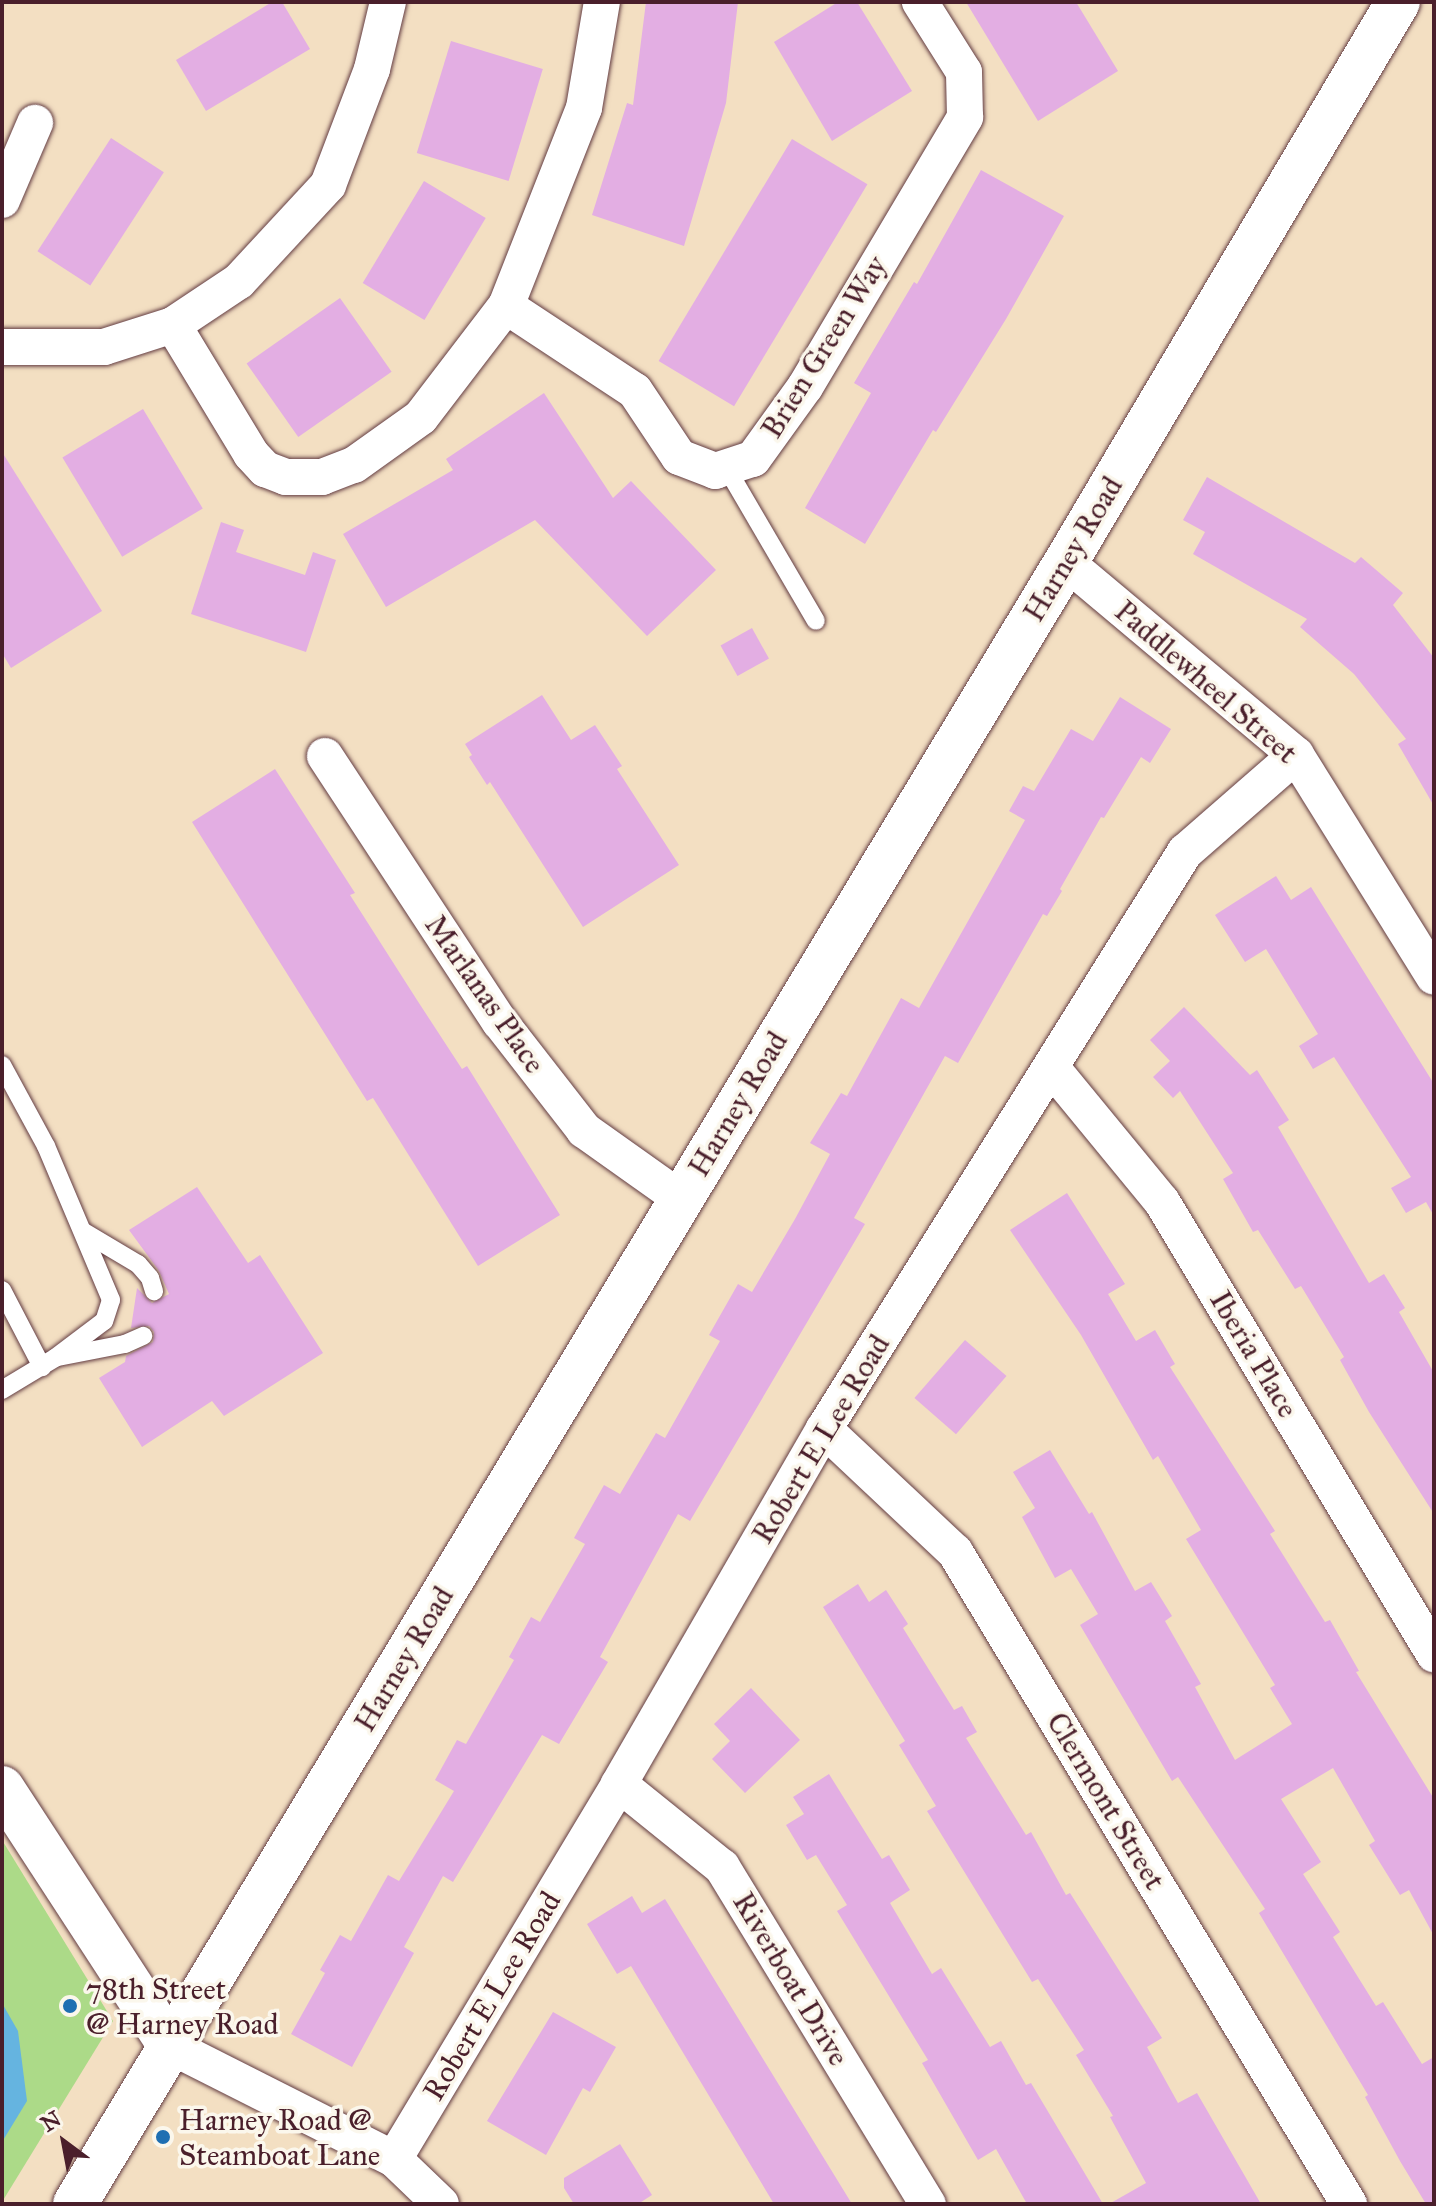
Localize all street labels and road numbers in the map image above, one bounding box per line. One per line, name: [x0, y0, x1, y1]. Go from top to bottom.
street label: Brien Green Way: [754, 249, 894, 445]
street label: Harney Road: [1016, 470, 1130, 628]
street label: Paddlewheel Street: [1107, 593, 1305, 771]
street label: Marlanas Place: [417, 908, 553, 1080]
street label: Harney Road: [681, 1025, 795, 1183]
street label: Iberia Place: [1202, 1284, 1306, 1424]
street label: Robert E Lee Road: [745, 1328, 897, 1550]
street label: Harney Road: [347, 1580, 461, 1738]
street label: Clermont Street: [1039, 1706, 1173, 1896]
street label: Robert E Lee Road: [416, 1885, 568, 2107]
street label: Riverboat Drive: [725, 1886, 857, 2072]

